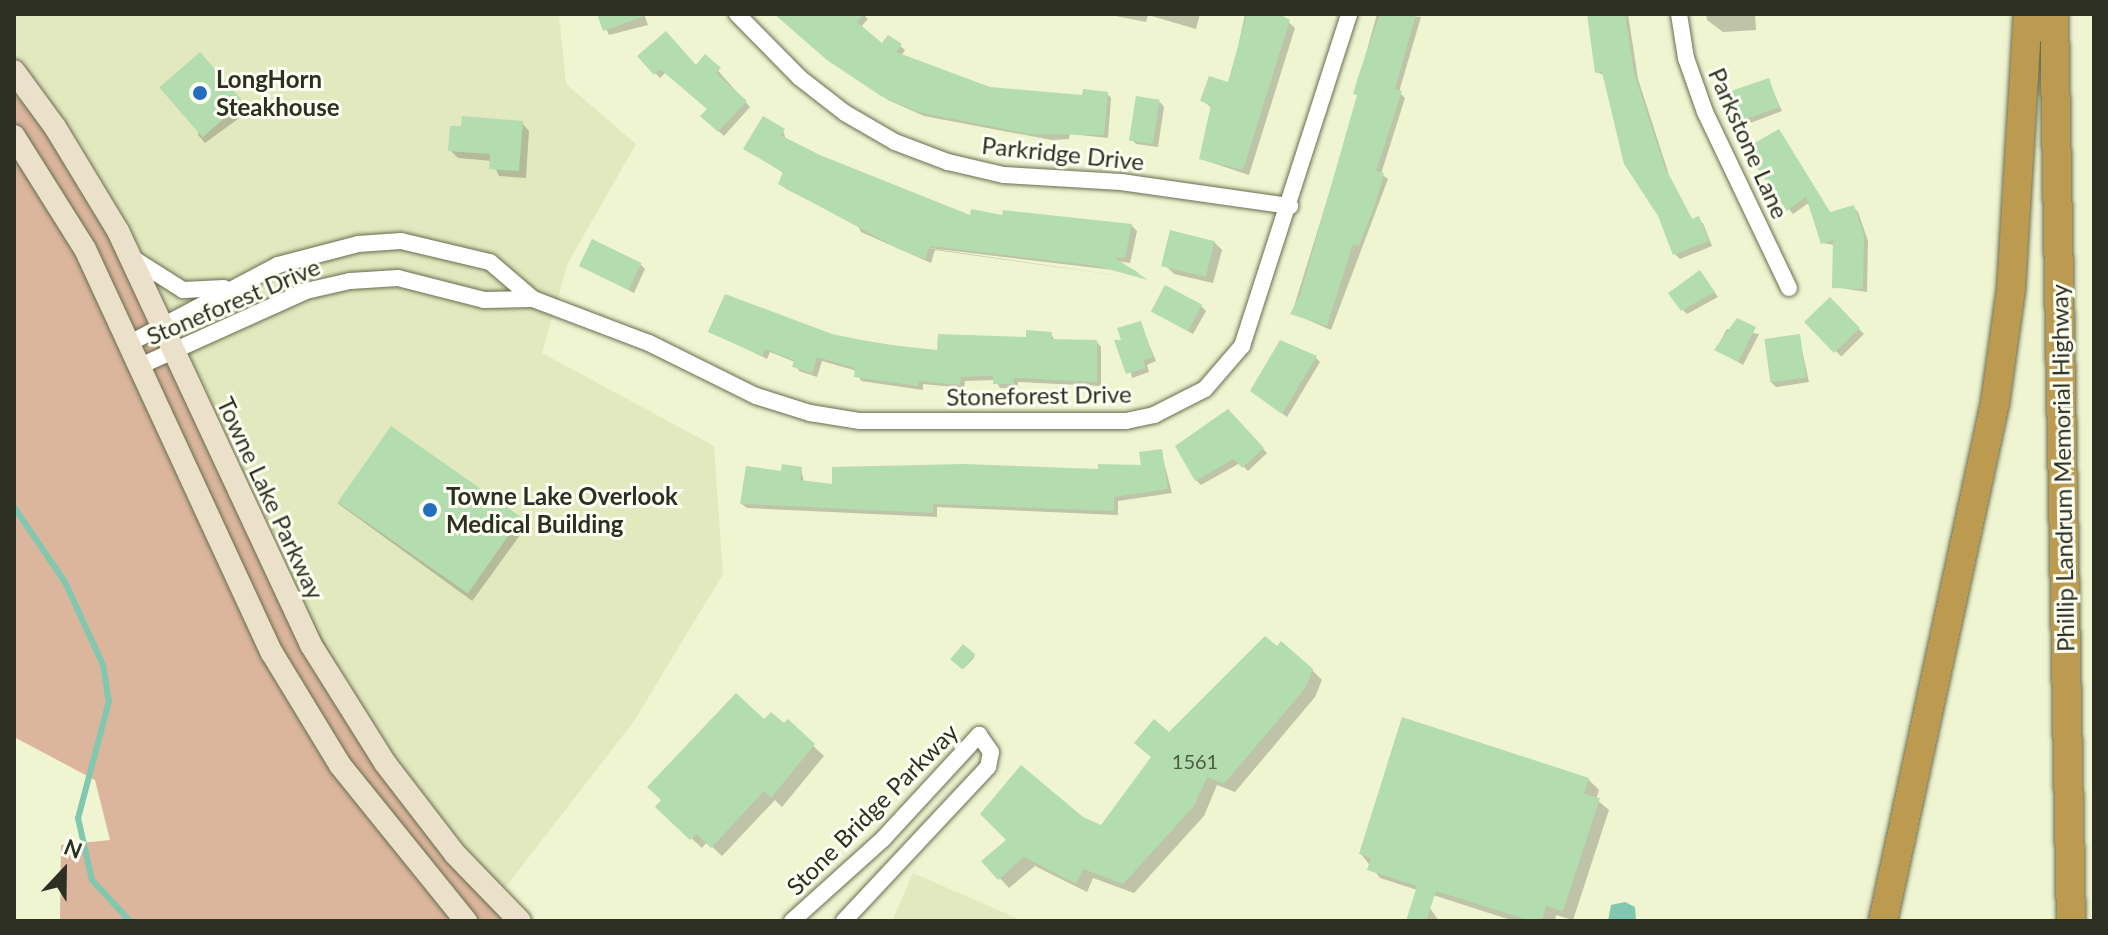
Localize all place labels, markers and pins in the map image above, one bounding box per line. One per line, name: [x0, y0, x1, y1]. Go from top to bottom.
place label: LongHorn Steakhouse: [216, 65, 340, 121]
marker: LongHorn Steakhouse: [191, 84, 209, 102]
place label: Towne Lake Overlook Medical Building: [446, 482, 678, 538]
marker: Towne Lake Overlook Medical Building: [421, 501, 439, 519]

